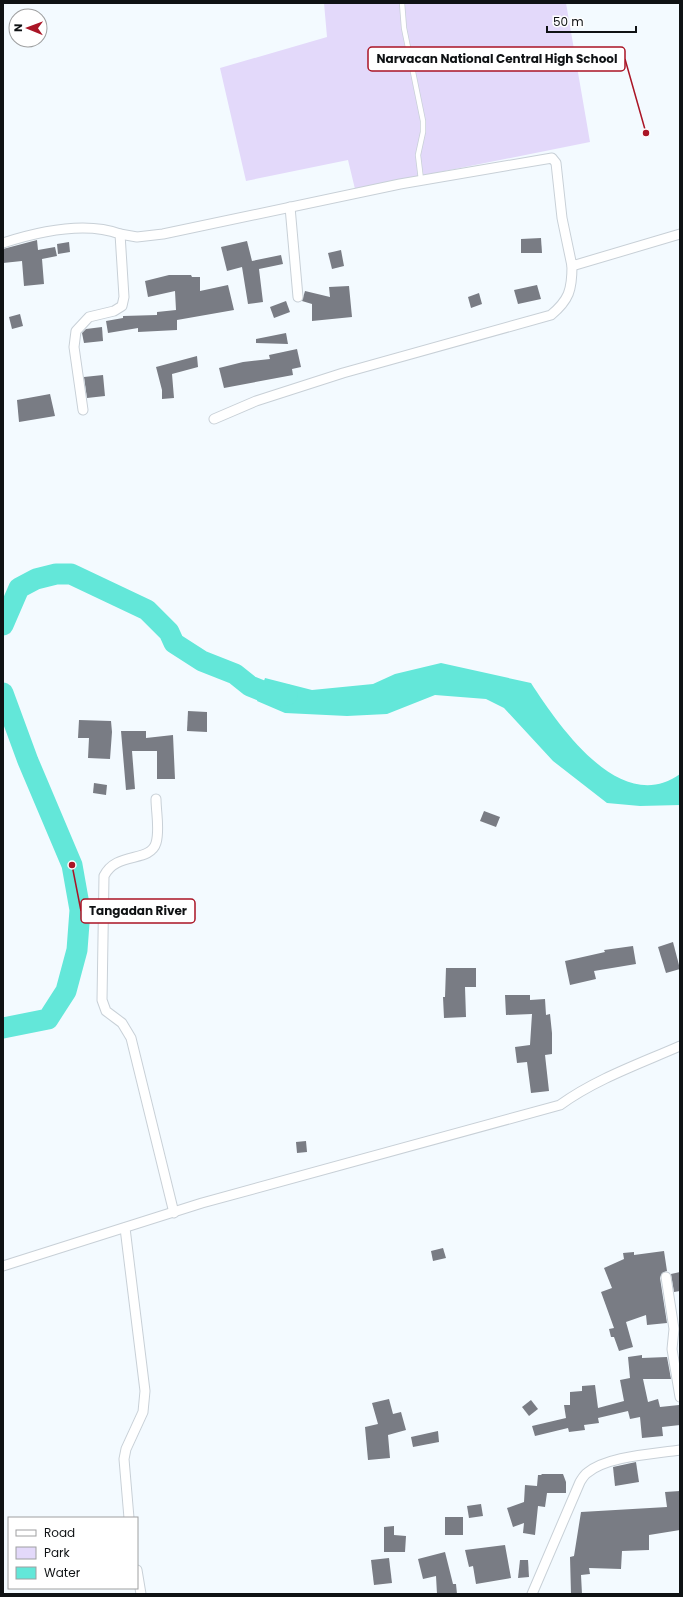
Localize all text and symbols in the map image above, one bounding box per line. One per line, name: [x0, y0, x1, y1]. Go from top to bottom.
north arrow: [8, 8, 48, 48]
scale bar: [547, 8, 636, 34]
text: 50 m: [553, 13, 584, 30]
text: N: [10, 24, 26, 32]
callout: Narvacan National Central High School: [368, 47, 625, 71]
text: Narvacan National Central High School: [376, 50, 618, 67]
callout: Tangadan River: [81, 899, 195, 923]
text: Tangadan River: [89, 902, 187, 919]
legend: [8, 1517, 138, 1589]
text: Road: [44, 1524, 75, 1541]
text: Park: [44, 1544, 71, 1561]
text: Water: [44, 1564, 81, 1581]

